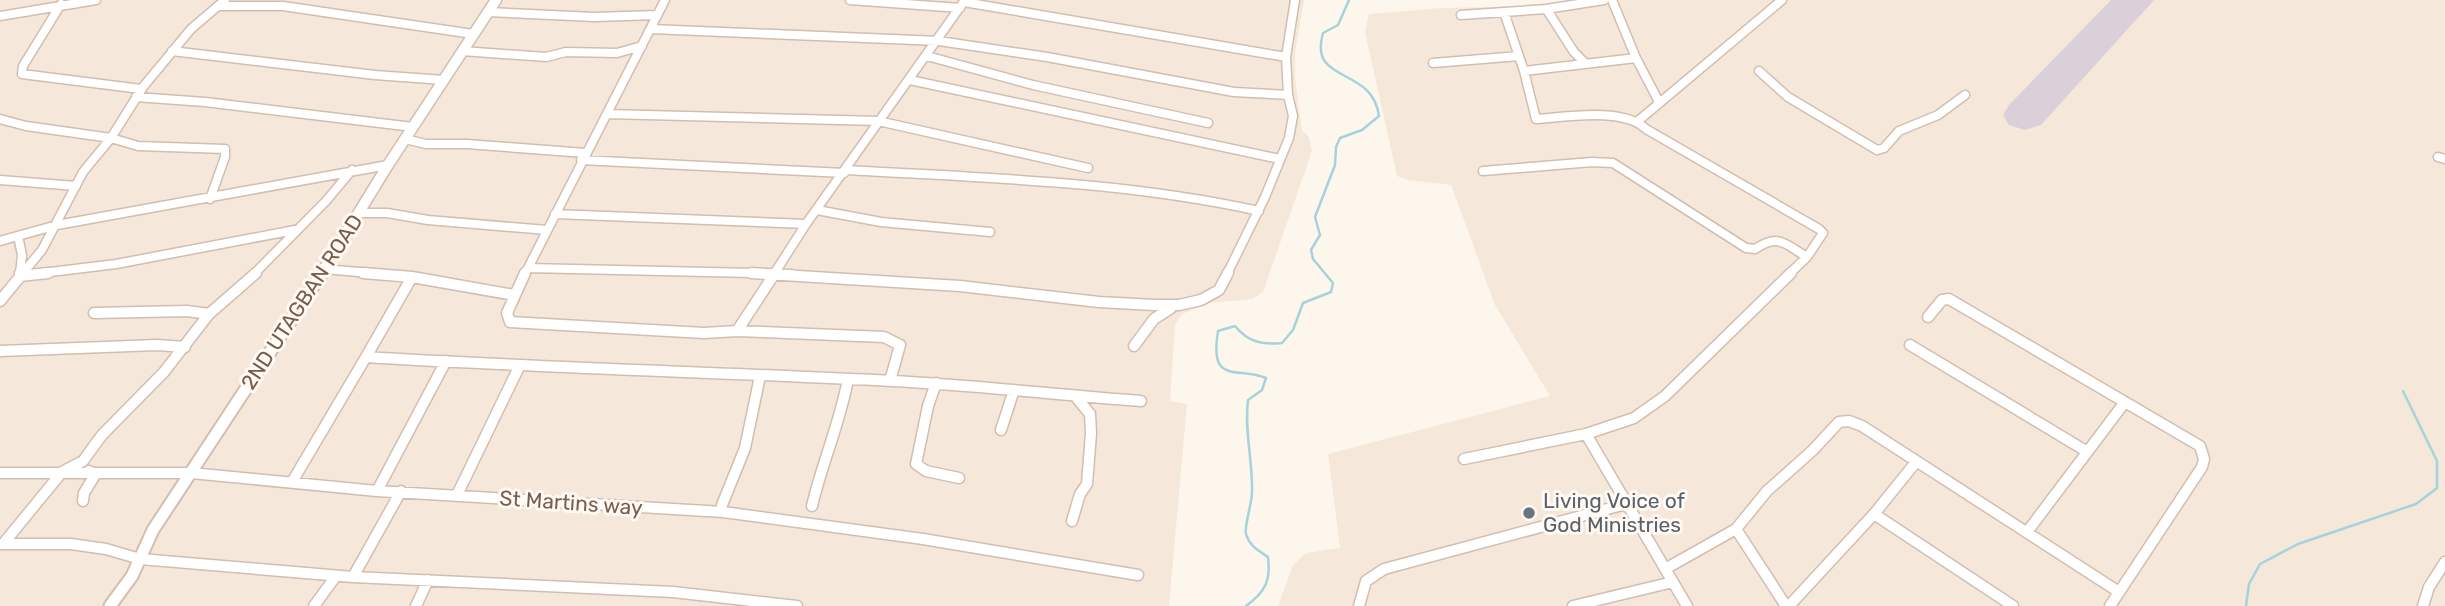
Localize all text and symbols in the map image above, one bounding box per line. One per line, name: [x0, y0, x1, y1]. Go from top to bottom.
street label: 2ND UTAGBAN ROAD: [236, 209, 368, 394]
street label: St Martins way: [499, 485, 644, 520]
place label: Living Voice of God Ministries: [1543, 488, 1685, 537]
marker: Living Voice of God Ministries: [1521, 505, 1537, 521]

